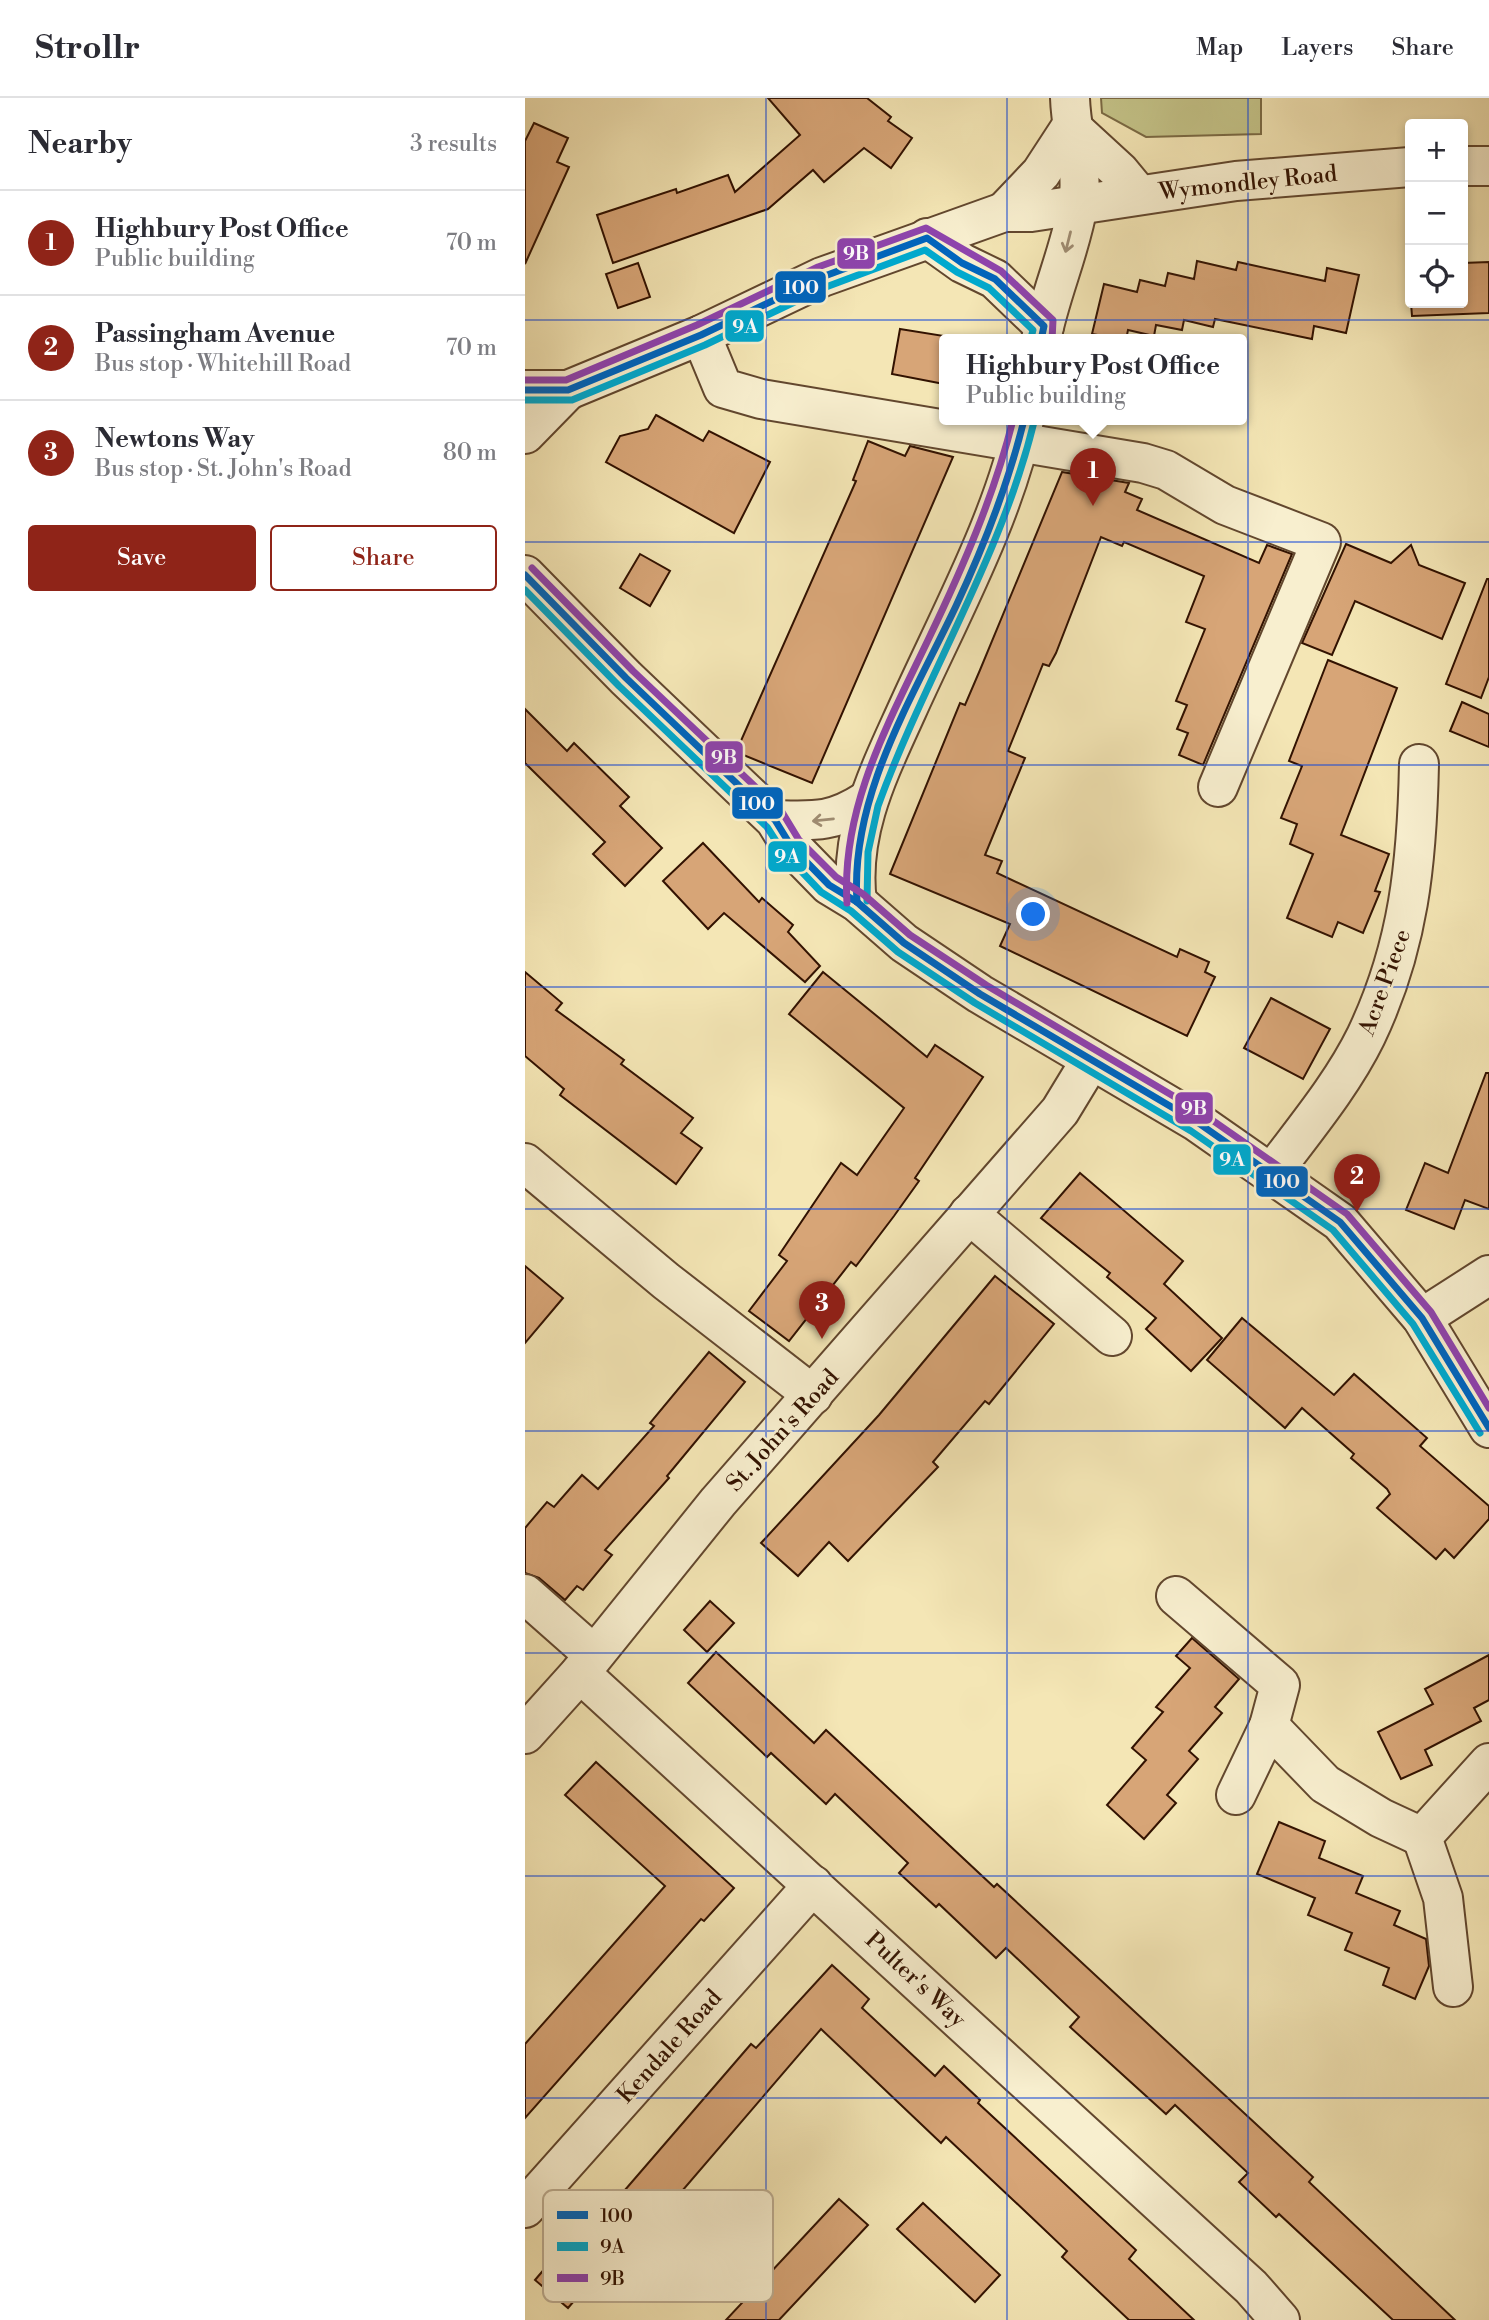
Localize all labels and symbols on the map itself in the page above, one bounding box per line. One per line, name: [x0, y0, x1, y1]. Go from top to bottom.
street label: Wymondley Road: [1157, 160, 1339, 206]
one-way arrow: [1061, 230, 1074, 253]
line badge: 9B: [836, 237, 876, 270]
text: 9B: [843, 242, 869, 266]
line badge: 100: [774, 270, 827, 304]
text: 100: [783, 276, 819, 300]
line badge: 9A: [724, 309, 765, 343]
text: 9A: [732, 315, 758, 339]
pin: 1: [1070, 448, 1116, 506]
line badge: 9B: [704, 740, 744, 774]
text: 9B: [711, 746, 737, 770]
line badge: 100: [731, 786, 784, 820]
text: 100: [739, 792, 775, 816]
one-way arrow: [812, 814, 835, 827]
line badge: 9A: [767, 840, 808, 873]
text: 9A: [774, 845, 800, 869]
your location: [1016, 897, 1050, 931]
street label: Acre Piece: [1352, 925, 1417, 1040]
line badge: 9B: [1174, 1091, 1214, 1125]
text: 9B: [1181, 1097, 1207, 1121]
line badge: 9A: [1212, 1143, 1252, 1176]
text: 9A: [1219, 1148, 1245, 1172]
pin: 2: [1334, 1154, 1380, 1212]
line badge: 100: [1255, 1165, 1309, 1198]
text: 100: [1264, 1170, 1300, 1194]
pin: 3: [799, 1281, 845, 1339]
street label: St. John's Road: [721, 1364, 845, 1498]
street label: Pulter's Way: [859, 1926, 972, 2034]
street label: Kendale Road: [611, 1984, 728, 2109]
legend: [543, 2190, 773, 2302]
text: 100: [600, 2204, 633, 2228]
text: 9A: [600, 2235, 626, 2259]
text: 9B: [600, 2267, 625, 2291]

